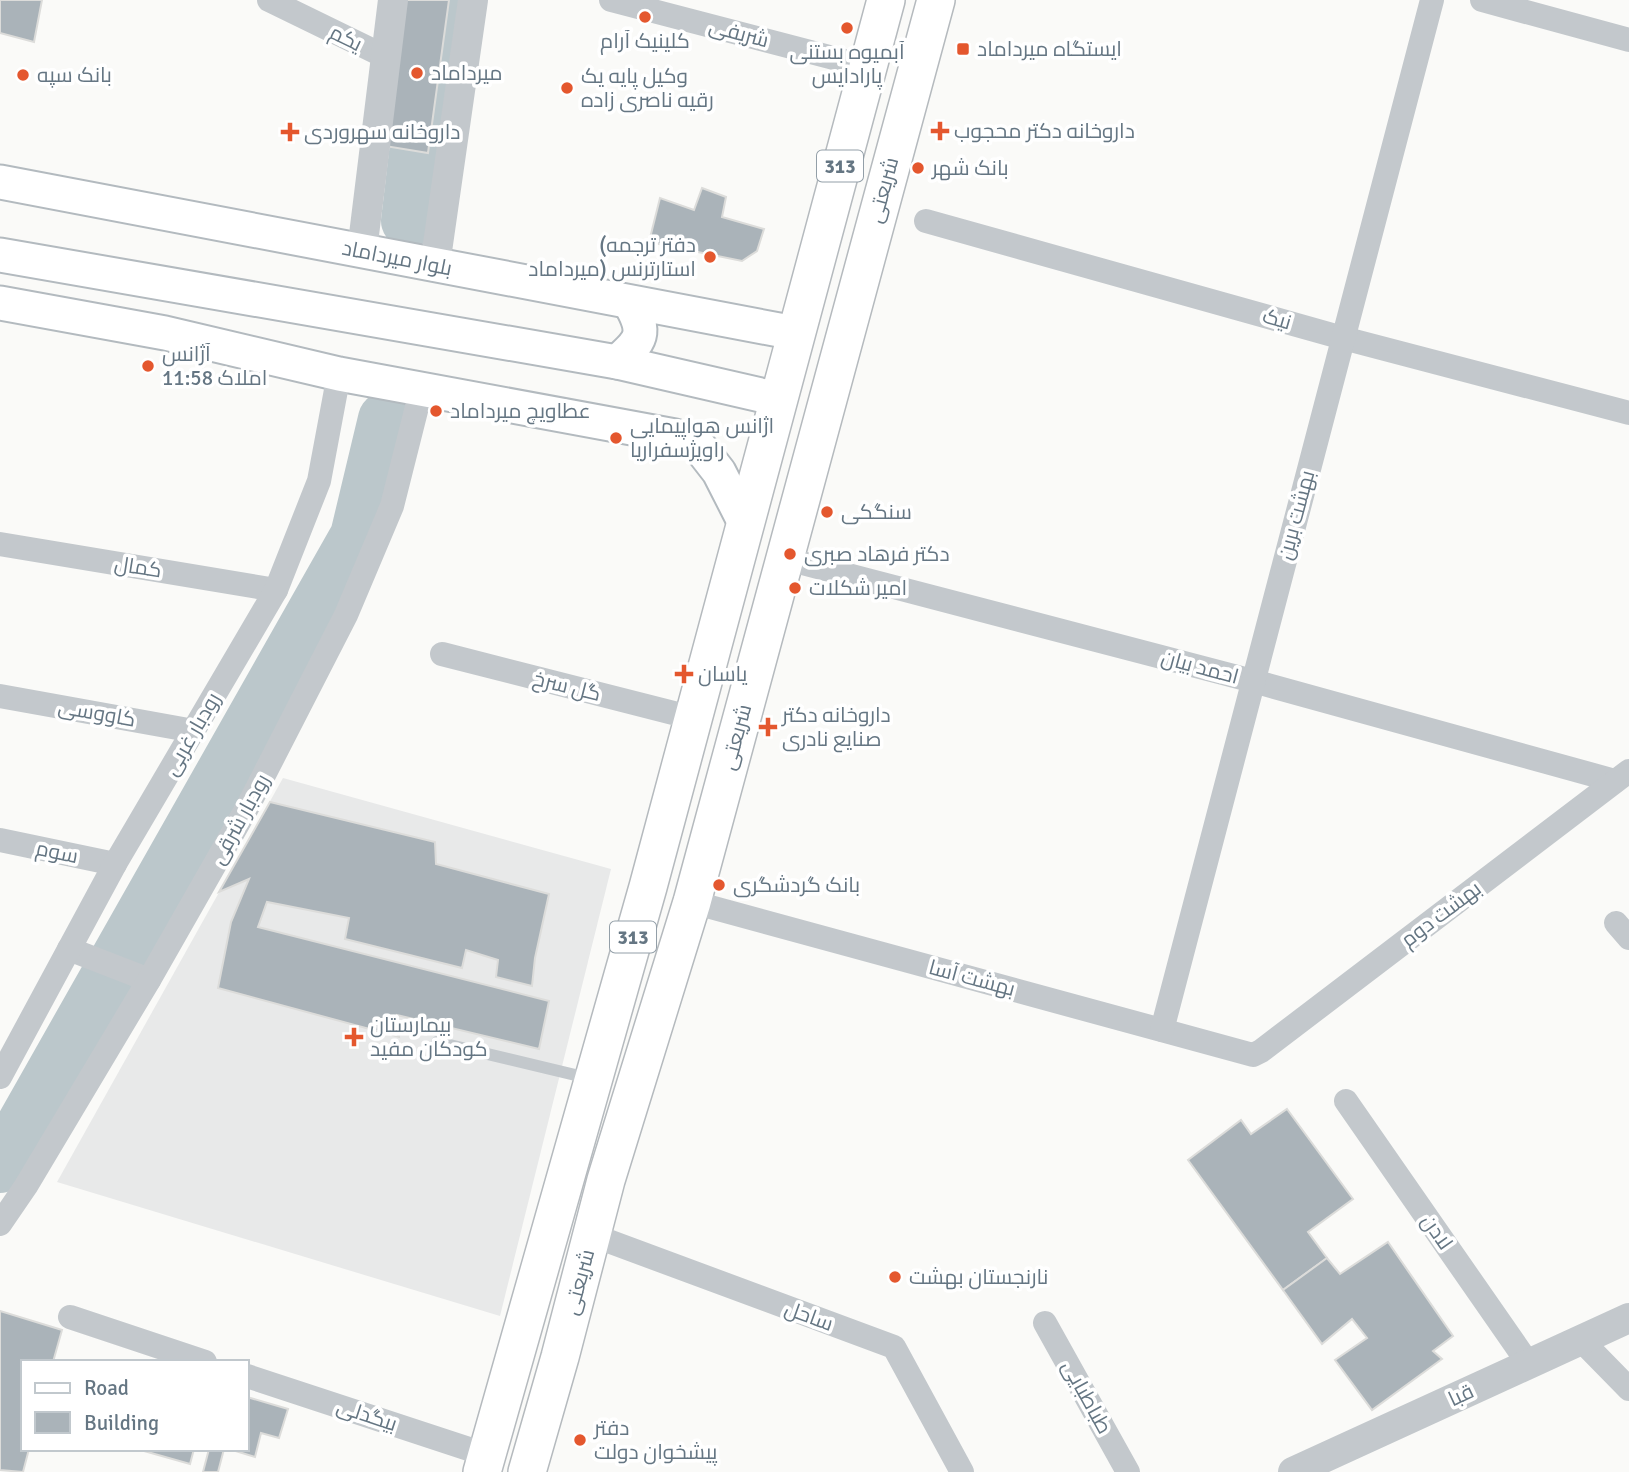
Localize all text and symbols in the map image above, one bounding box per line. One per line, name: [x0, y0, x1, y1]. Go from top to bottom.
marker: کلینیک آرام: [637, 9, 653, 25]
street label: شریفی: [706, 13, 772, 53]
street label: یکم: [325, 19, 367, 58]
marker: آبمیوه بستنی پارادایس: [839, 20, 855, 36]
place label: کلینیک آرام: [600, 28, 690, 55]
place label: ایستگاه میرداماد: [977, 36, 1122, 62]
place label: آبمیوه بستنی پارادایس: [789, 39, 905, 90]
marker: ایستگاه میرداماد: [955, 41, 971, 57]
place label: میرداماد: [431, 60, 503, 86]
place label: بانک سپه: [37, 62, 112, 88]
place label: وکیل پایه یک رقیه ناصری زاده: [581, 63, 714, 113]
marker: میرداماد: [409, 65, 425, 81]
marker: بانک سپه: [15, 67, 31, 83]
marker: وکیل پایه یک رقیه ناصری زاده: [559, 80, 575, 96]
place label: داروخانه دکتر محجوب: [954, 118, 1135, 144]
place label: داروخانه سهروردی: [304, 119, 460, 145]
marker: داروخانه دکتر محجوب: [932, 123, 948, 139]
marker: داروخانه سهروردی: [282, 124, 298, 140]
road number: 313: [817, 150, 863, 182]
street label: شریعتی: [862, 154, 904, 226]
place label: بانک شهر: [931, 155, 1009, 181]
marker: بانک شهر: [910, 160, 926, 176]
place label: (دفتر ترجمه استارترنس (میرداماد: [528, 232, 696, 282]
street label: بلوار میرداماد: [340, 235, 454, 281]
marker: (دفتر ترجمه استارترنس (میرداماد: [702, 249, 718, 265]
street label: نیک: [1260, 303, 1294, 335]
place label: آژانس املاک 11:58: [162, 341, 267, 391]
marker: آژانس املاک 11:58: [140, 358, 156, 374]
place label: عطاویچ میرداماد: [450, 398, 591, 425]
marker: عطاویچ میرداماد: [428, 403, 444, 419]
place label: اژانس هواپیمایی راویژسفراریا: [630, 413, 774, 463]
marker: اژانس هواپیمایی راویژسفراریا: [608, 430, 624, 446]
street label: بهشت برین: [1272, 467, 1320, 563]
place label: سنگکی: [841, 499, 912, 525]
marker: سنگکی: [819, 504, 835, 520]
place label: دکتر فرهاد صبری: [804, 541, 950, 567]
marker: دکتر فرهاد صبری: [782, 546, 798, 562]
street label: کمال: [113, 550, 163, 584]
place label: امیر شکلات: [809, 575, 907, 601]
marker: امیر شکلات: [787, 580, 803, 596]
street label: احمد بیان: [1158, 644, 1242, 690]
place label: یاسان: [698, 661, 748, 687]
street label: گل سرخ: [530, 665, 604, 708]
marker: یاسان: [676, 666, 692, 682]
street label: رودبار غربی: [158, 688, 226, 780]
street label: کاووسی: [56, 693, 138, 733]
street label: شریعتی: [715, 701, 757, 773]
place label: داروخانه دکتر صنايع نادری: [781, 702, 891, 753]
marker: داروخانه دکتر صنايع نادری: [760, 719, 776, 735]
street label: رودبار شرقی: [205, 769, 275, 869]
street label: سوم: [33, 835, 81, 870]
place label: بانک گردشگری: [733, 872, 860, 898]
street label: بهشت دوم: [1396, 875, 1487, 953]
marker: بانک گردشگری: [711, 877, 727, 893]
road number: 313: [610, 922, 656, 953]
street label: بهشت آسا: [926, 954, 1018, 1002]
place label: بیمارستان کودکان مفید: [370, 1012, 488, 1062]
marker: بیمارستان کودکان مفید: [344, 1027, 364, 1047]
street label: لادن: [1416, 1209, 1458, 1255]
street label: شریعتی: [558, 1246, 600, 1318]
place label: نارنجستان بهشت: [909, 1264, 1048, 1290]
marker: نارنجستان بهشت: [887, 1269, 903, 1285]
street label: ساحل: [781, 1295, 837, 1337]
street label: طباطبایی: [1056, 1356, 1118, 1438]
legend: [21, 1360, 248, 1451]
text: Road: [84, 1375, 129, 1401]
street label: قبا: [1444, 1378, 1478, 1412]
street label: بیگدلی: [333, 1393, 401, 1437]
text: Building: [84, 1410, 159, 1436]
place label: دفتر پیشخوان دولت: [593, 1415, 718, 1466]
marker: دفتر پیشخوان دولت: [572, 1432, 588, 1448]

